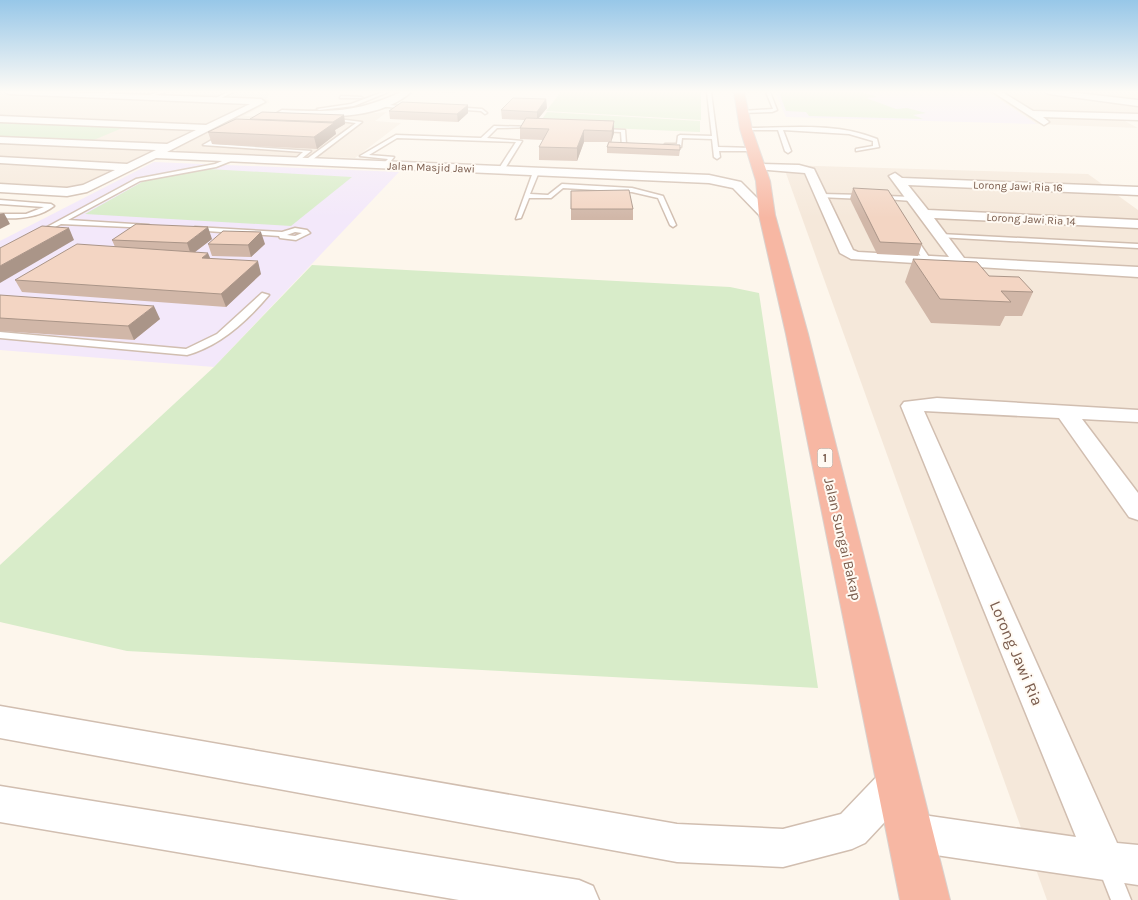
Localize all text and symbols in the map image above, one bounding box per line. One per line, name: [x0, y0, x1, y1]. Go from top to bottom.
street label: Jalan Masjid Jawi: [387, 159, 475, 176]
street label: Lorong Jawi Ria 16: [973, 178, 1063, 195]
street label: Lorong Jawi Ria 14: [986, 211, 1076, 228]
road number: 1: [818, 448, 832, 468]
street label: Jalan Sungai Bakap: [820, 476, 865, 602]
street label: Lorong Jawi Ria: [986, 598, 1047, 708]

